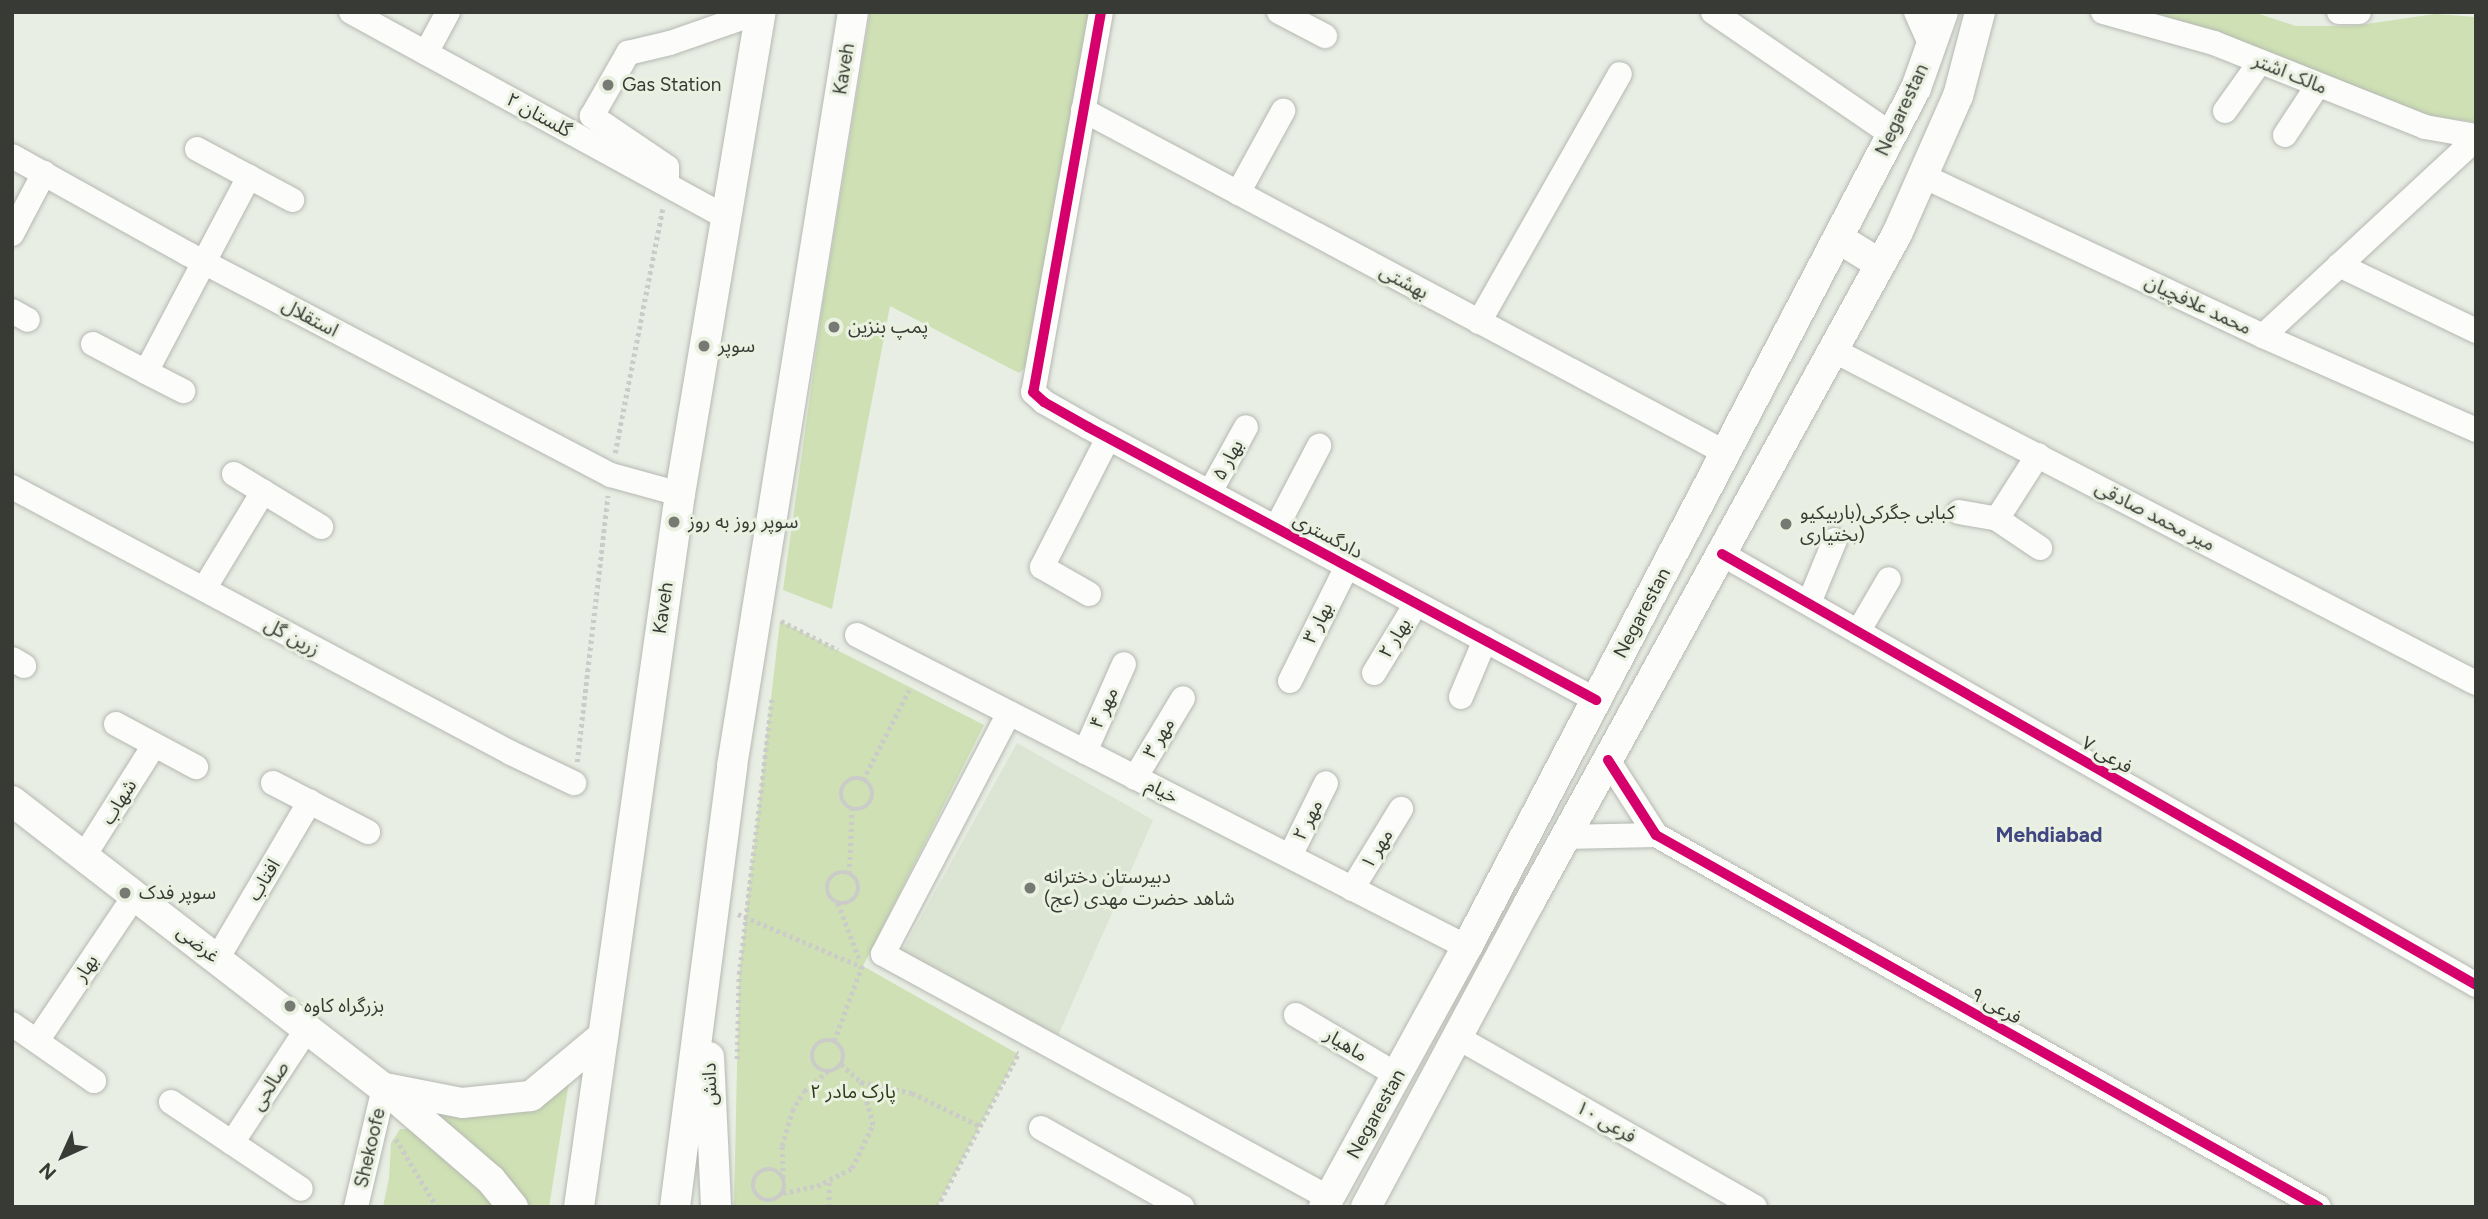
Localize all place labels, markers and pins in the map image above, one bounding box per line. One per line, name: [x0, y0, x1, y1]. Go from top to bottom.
place label: Gas Station: [622, 74, 721, 96]
marker: Gas Station: [600, 77, 616, 93]
place label: پمپ بنزین: [848, 316, 928, 338]
marker: پمپ بنزین: [826, 319, 842, 335]
place label: سوپر: [718, 335, 755, 357]
marker: سوپر: [696, 338, 712, 354]
place label: کبابی جگرکی(باربیکیو بختیاری): [1800, 502, 1955, 546]
place label: سوپر روز به روز: [688, 511, 798, 533]
marker: سوپر روز به روز: [666, 514, 682, 530]
marker: کبابی جگرکی(باربیکیو بختیاری): [1778, 516, 1794, 532]
place label: دبیرستان دخترانه شاهد حضرت مهدی (عج): [1044, 866, 1235, 910]
marker: دبیرستان دخترانه شاهد حضرت مهدی (عج): [1022, 880, 1038, 896]
place label: سوپر فدک: [139, 882, 216, 904]
marker: سوپر فدک: [117, 885, 133, 901]
place label: بزرگراه کاوه: [304, 995, 384, 1017]
marker: بزرگراه کاوه: [282, 998, 298, 1014]

